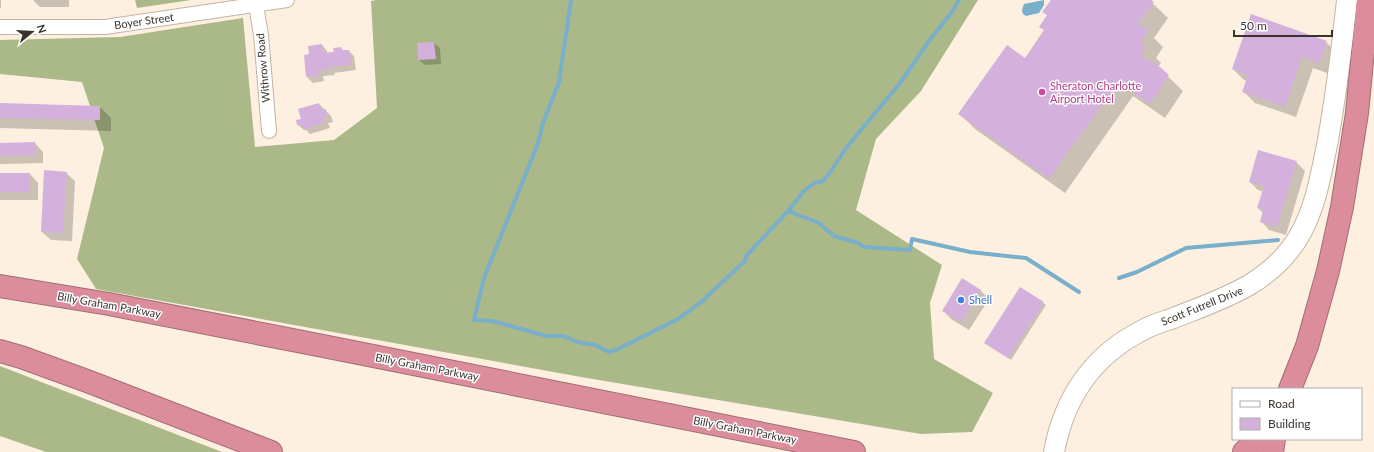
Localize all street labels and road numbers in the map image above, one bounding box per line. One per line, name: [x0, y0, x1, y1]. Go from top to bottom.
street label: Boyer Street: [113, 10, 175, 31]
street label: Withrow Road: [253, 33, 272, 103]
street label: Scott Futrell Drive: [1159, 283, 1245, 328]
street label: Billy Graham Parkway: [56, 289, 162, 320]
street label: Billy Graham Parkway: [374, 350, 480, 383]
street label: Billy Graham Parkway: [692, 413, 798, 446]

